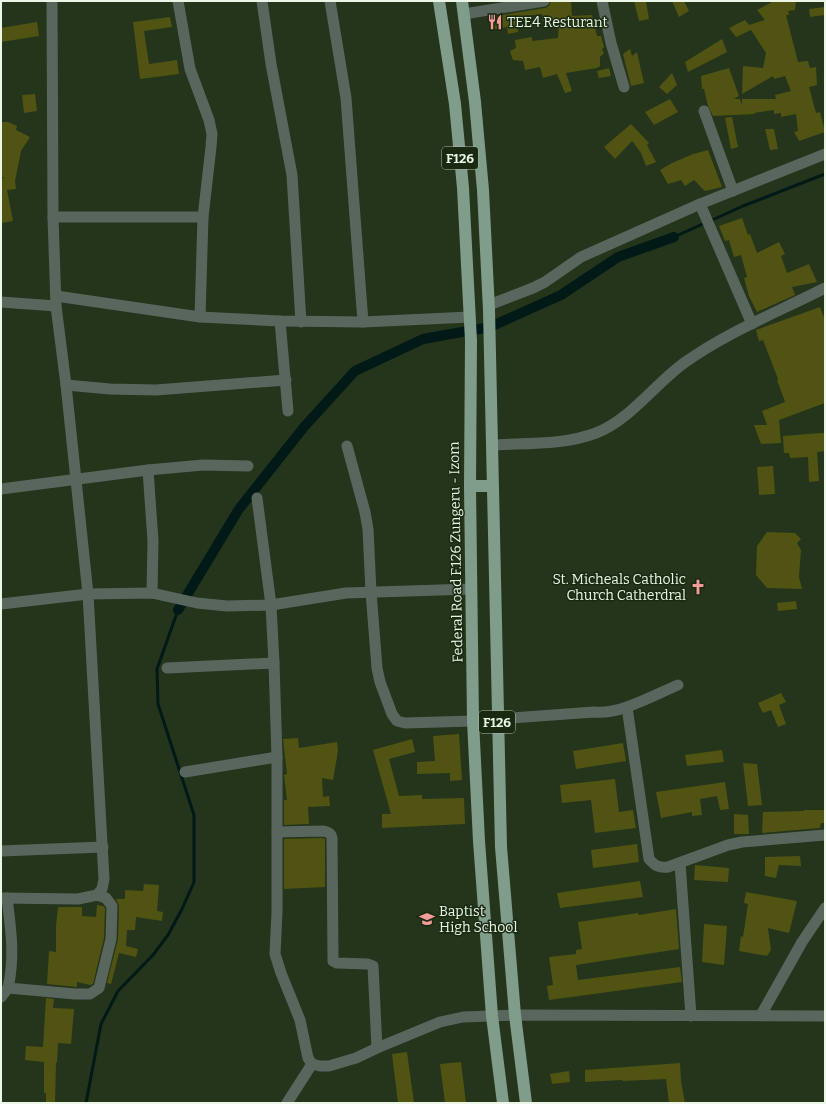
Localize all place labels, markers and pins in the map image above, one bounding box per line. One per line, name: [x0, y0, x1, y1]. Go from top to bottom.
restaurant icon: TEE4 Resturant: [486, 13, 504, 31]
place label: TEE4 Resturant: [507, 14, 608, 31]
place label: St. Micheals Catholic Church Catherdral: [552, 571, 686, 604]
church icon: St. Micheals Catholic Church Catherdral: [689, 578, 707, 596]
place label: Baptist High School: [439, 903, 517, 936]
school or university icon: Baptist High School: [418, 910, 436, 928]

